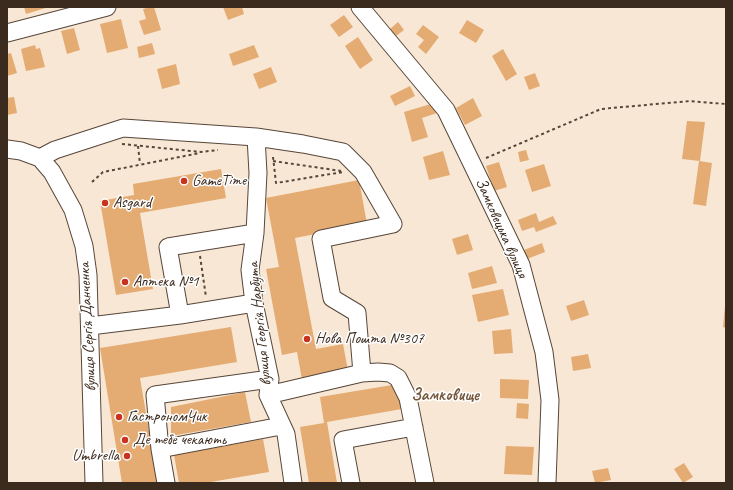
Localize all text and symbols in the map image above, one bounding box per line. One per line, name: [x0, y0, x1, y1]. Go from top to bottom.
place label: GameTime: [192, 171, 246, 191]
street label: Замковецька вулиця: [470, 175, 532, 281]
marker: GameTime: [179, 176, 189, 186]
place label: Asgard: [113, 193, 151, 213]
marker: Asgard: [100, 198, 110, 208]
street label: вулиця Георгія Нарбута: [244, 261, 276, 387]
street label: вулиця Сергія Данченка: [75, 262, 101, 392]
place label: Аптека №1: [133, 272, 199, 292]
marker: Аптека №1: [120, 277, 130, 287]
place label: Нова Пошта №307: [315, 329, 424, 349]
marker: Нова Пошта №307: [302, 334, 312, 344]
district label: Замковище: [411, 386, 479, 406]
place label: ГастрономЧик: [127, 407, 207, 427]
marker: ГастрономЧик: [114, 412, 124, 422]
place label: Де тебе чекають: [133, 430, 226, 450]
marker: Де тебе чекають: [120, 435, 130, 445]
place label: Umbrella: [72, 446, 119, 466]
marker: Umbrella: [122, 451, 132, 461]

